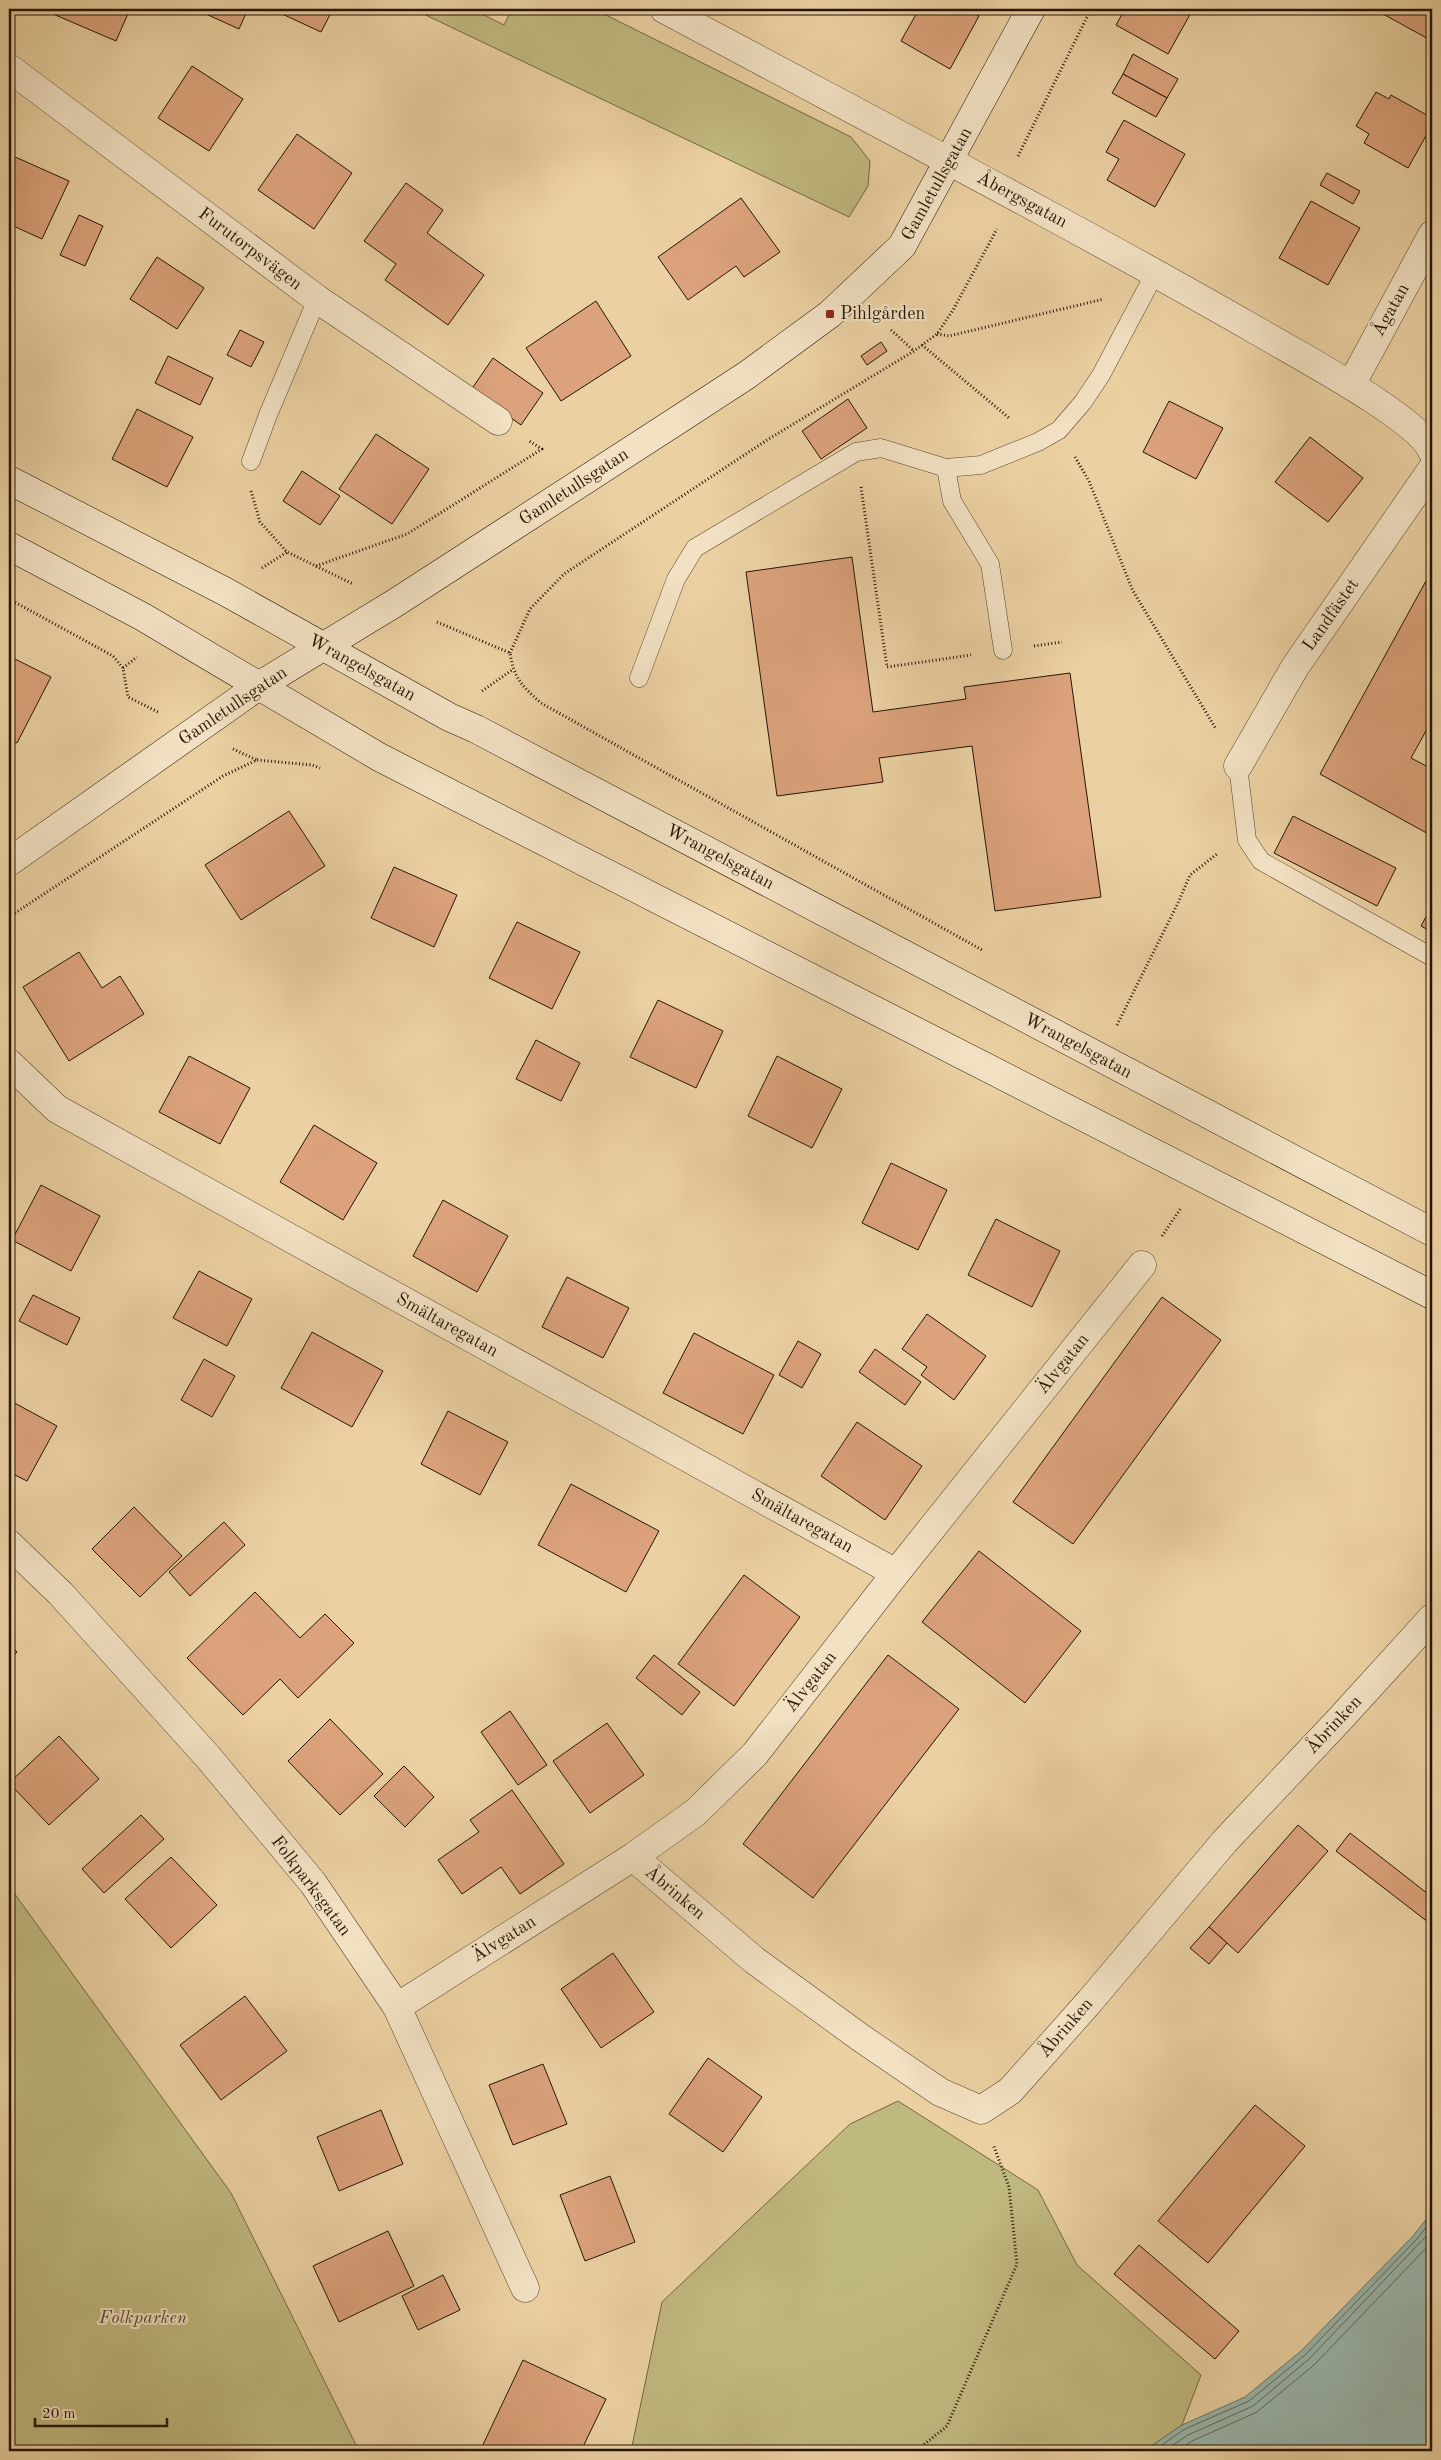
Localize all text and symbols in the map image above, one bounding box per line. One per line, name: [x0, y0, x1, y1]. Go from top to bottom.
street label: Gamletullsgatan: [899, 124, 976, 244]
street label: Åbergsgatan: [974, 164, 1073, 231]
street label: Furutorpsvägen: [195, 204, 305, 294]
street label: Ågatan: [1365, 278, 1413, 339]
place label: Pihlgården: [840, 305, 925, 323]
marker: Pihlgården: [824, 308, 836, 320]
street label: Gamletullsgatan: [516, 445, 632, 529]
street label: Landfästet: [1300, 576, 1362, 654]
street label: Wrangelsgatan: [305, 631, 419, 705]
street label: Gamletullsgatan: [176, 663, 291, 749]
street label: Wrangelsgatan: [663, 821, 777, 893]
street label: Wrangelsgatan: [1021, 1010, 1135, 1082]
street label: Smältaregatan: [393, 1290, 501, 1361]
street label: Älvgatan: [1031, 1328, 1093, 1398]
street label: Smältaregatan: [748, 1486, 856, 1557]
street label: Älvgatan: [779, 1646, 840, 1716]
street label: Åbrinken: [1299, 1689, 1365, 1758]
street label: Folkparksgatan: [268, 1833, 355, 1940]
street label: Åbrinken: [642, 1859, 712, 1923]
street label: Älvgatan: [467, 1910, 539, 1966]
street label: Åbrinken: [1032, 1991, 1097, 2061]
park label: Folkparken: [98, 2309, 187, 2327]
scale bar: [35, 2395, 168, 2427]
text: 20 m: [42, 2407, 76, 2422]

